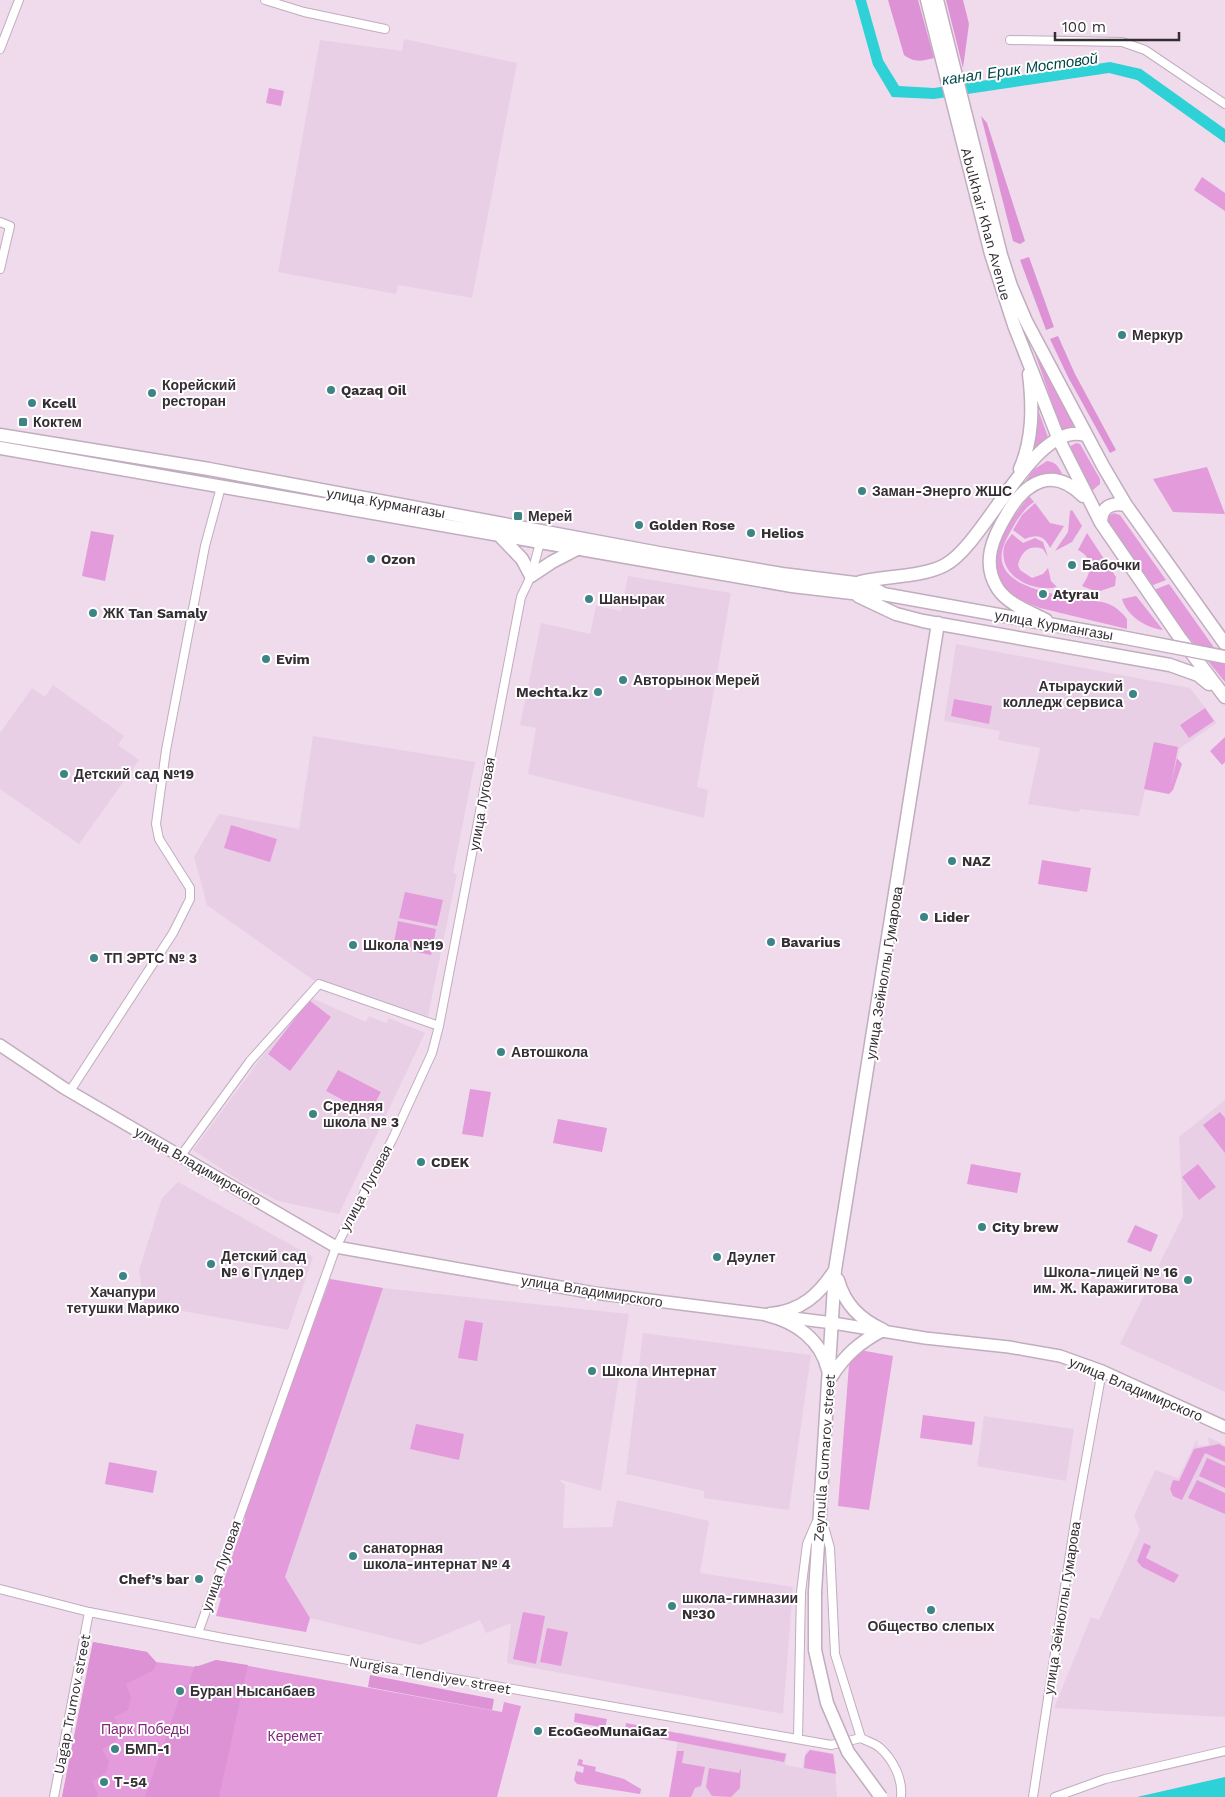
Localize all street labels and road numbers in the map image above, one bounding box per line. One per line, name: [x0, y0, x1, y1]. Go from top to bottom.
street label: Abulkhair Khan Avenue: [958, 146, 1014, 302]
street label: улица Курмангазы: [325, 485, 447, 521]
street label: улица Курмангазы: [993, 607, 1115, 643]
street label: улица Луговая: [466, 756, 498, 852]
street label: улица Зейноллы Гумарова: [862, 885, 906, 1061]
street label: улица Владимирского: [132, 1123, 264, 1209]
street label: улица Луговая: [337, 1142, 395, 1234]
street label: улица Владимирского: [520, 1272, 664, 1310]
street label: улица Владимирского: [1067, 1354, 1205, 1424]
street label: Zeynulla Gumarov street: [810, 1374, 838, 1542]
street label: улица Луговая: [198, 1519, 244, 1613]
street label: улица Зейноллы Гумарова: [1040, 1520, 1084, 1696]
street label: Uagap Trumov street: [51, 1633, 93, 1775]
street label: Nurgisa Tlendiyev street: [348, 1653, 512, 1697]

